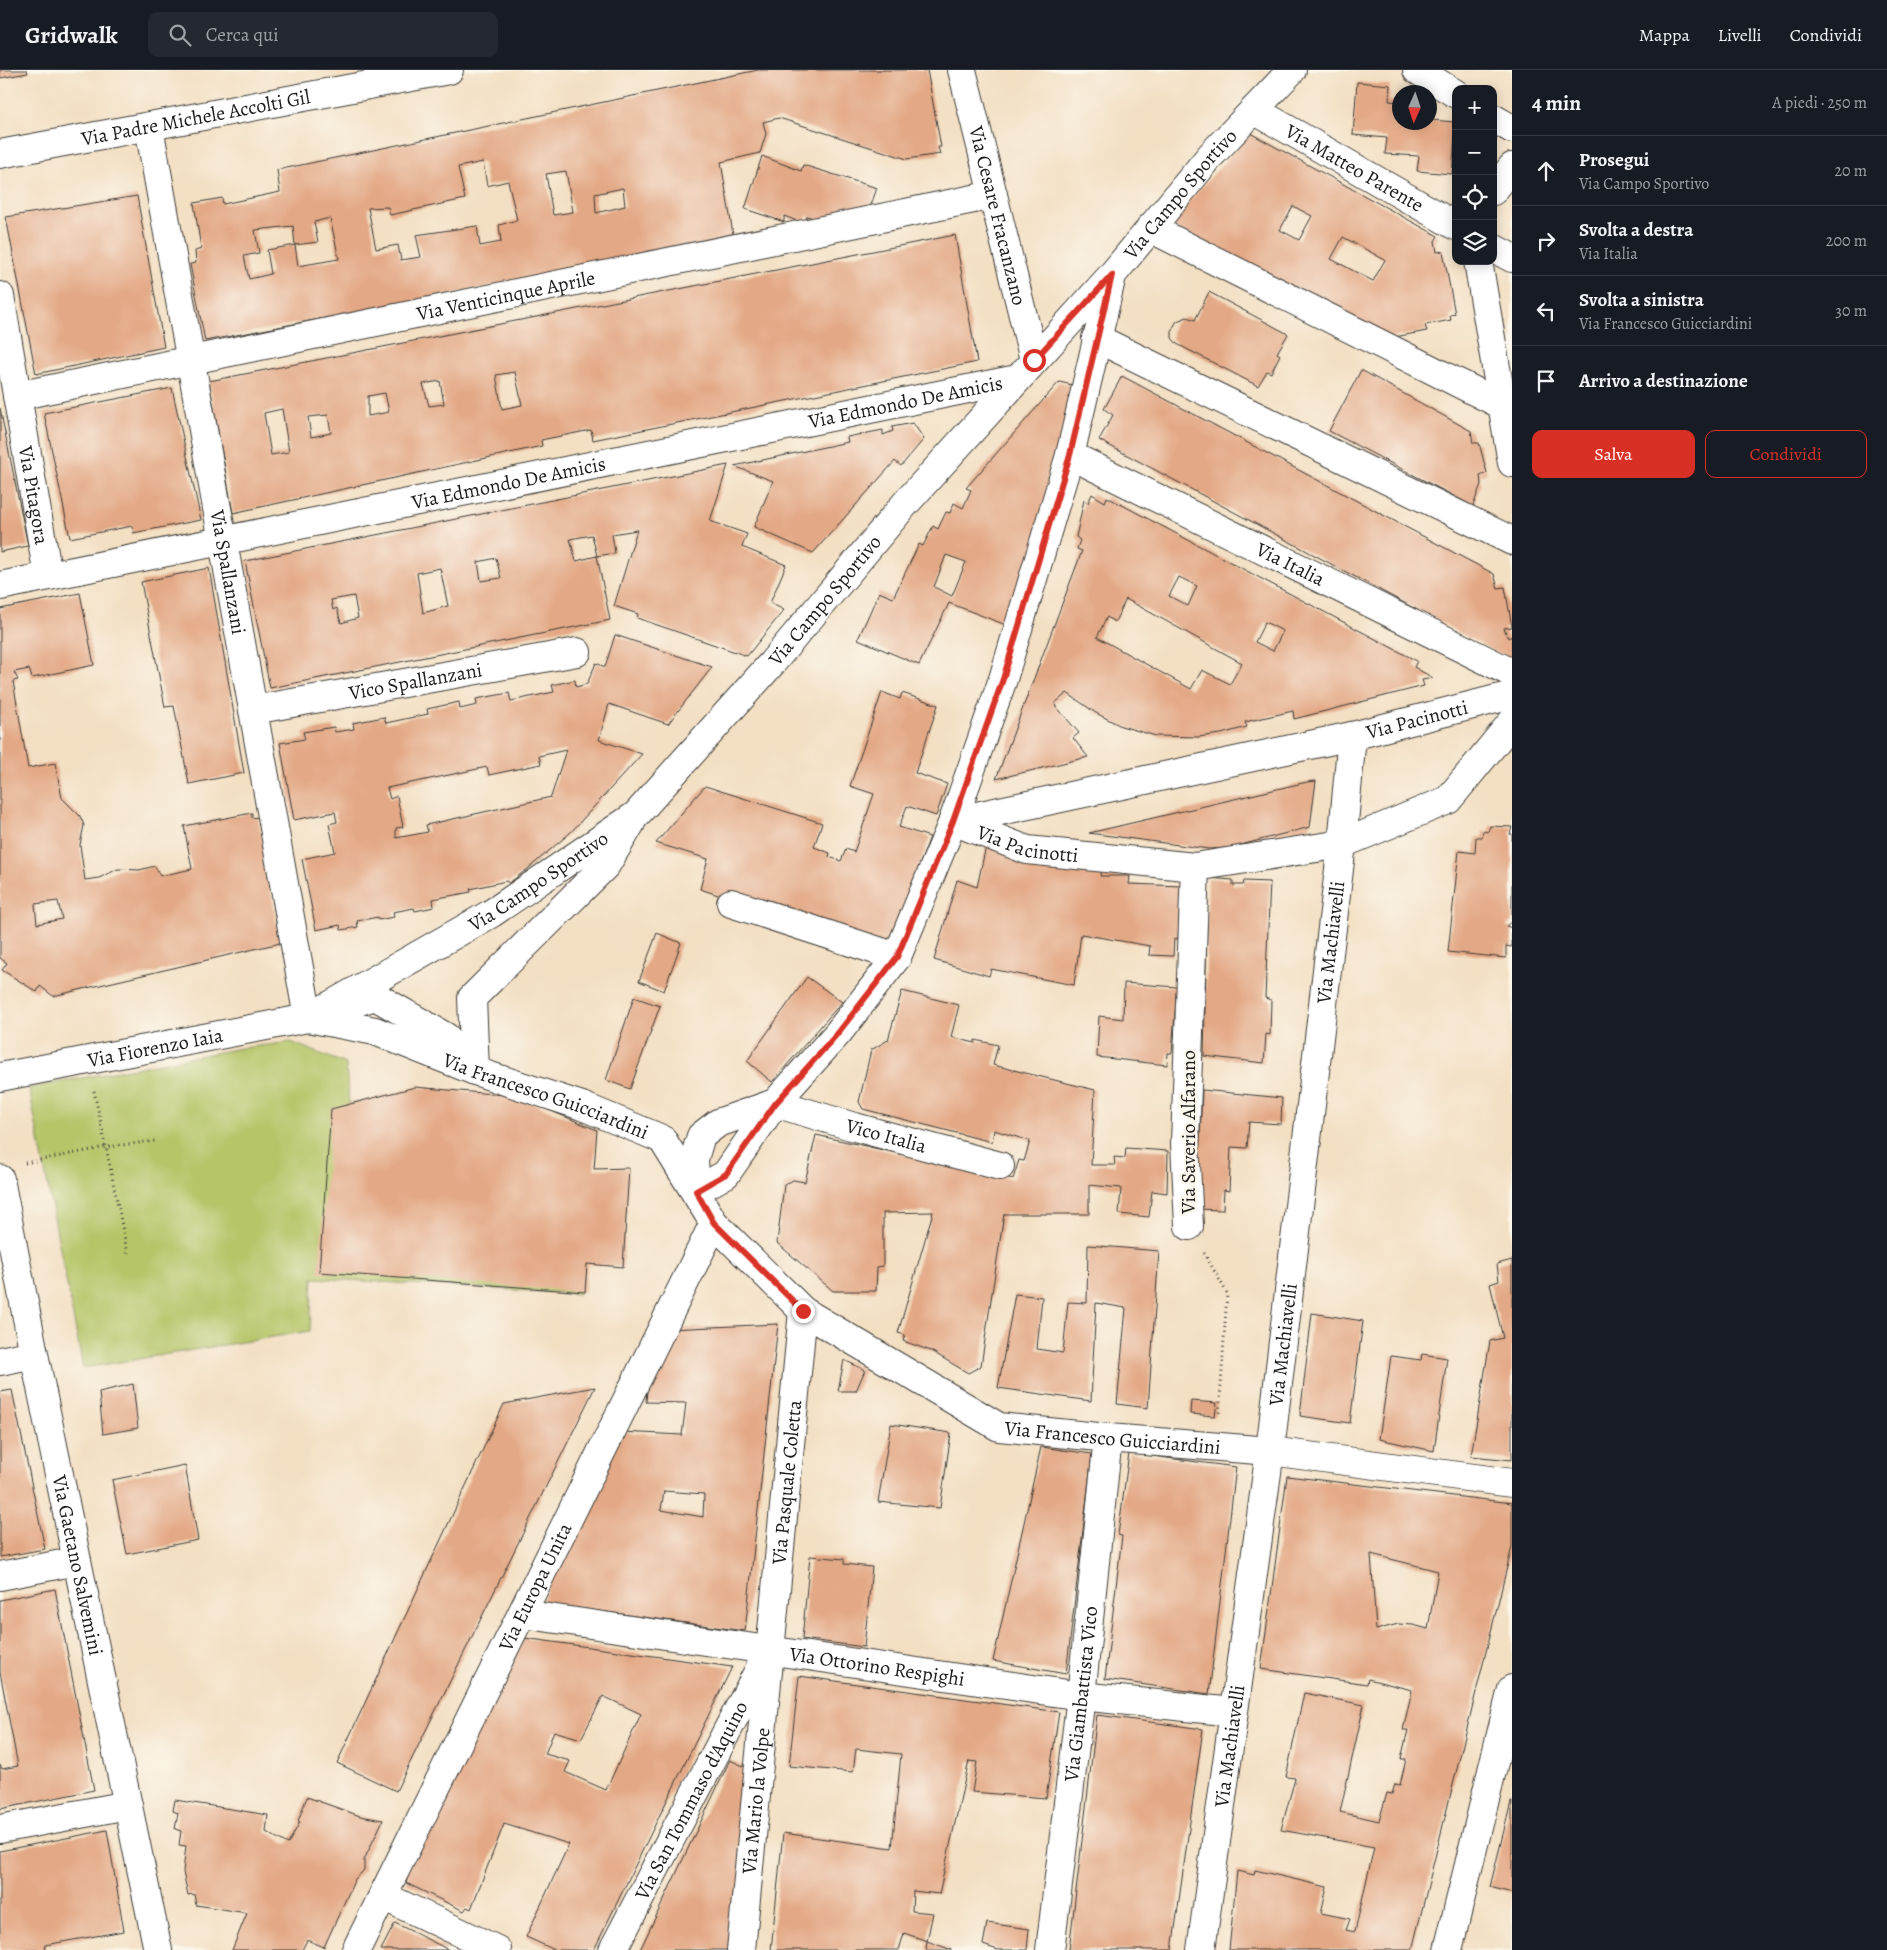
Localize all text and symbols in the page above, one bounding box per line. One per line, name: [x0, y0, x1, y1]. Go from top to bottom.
search box: [148, 12, 498, 57]
text: Gridwalk: [25, 19, 118, 51]
icon: search: [166, 21, 194, 49]
text: Cerca qui: [206, 22, 279, 48]
text: Mappa: [1639, 23, 1690, 47]
text: Livelli: [1718, 23, 1762, 47]
text: Condividi: [1790, 23, 1862, 47]
street label: Via Padre Michele Accolti Gil: [78, 83, 312, 152]
north arrow: [1392, 85, 1437, 130]
map controls: [1452, 85, 1497, 265]
button: +: [1452, 85, 1497, 130]
text: 4 min: [1532, 89, 1581, 117]
text: A piedi · 250 m: [1772, 92, 1867, 114]
street label: Via Matteo Parente: [1280, 117, 1429, 218]
street label: Via Cesare Fracanzano: [963, 122, 1033, 308]
street label: Via Campo Sportivo: [1117, 123, 1243, 265]
button: −: [1452, 130, 1497, 175]
text: Prosegui: [1579, 147, 1649, 173]
icon: ahead: [1532, 157, 1560, 185]
text: 20 m: [1834, 160, 1867, 182]
text: Via Campo Sportivo: [1579, 173, 1709, 195]
button: locate: [1452, 175, 1497, 220]
text: Svolta a destra: [1579, 217, 1693, 243]
button: layers: [1452, 220, 1497, 265]
icon: right: [1532, 227, 1560, 255]
text: 200 m: [1826, 230, 1867, 252]
text: Via Italia: [1579, 243, 1638, 265]
street label: Via Venticinque Aprile: [413, 264, 597, 327]
text: Svolta a sinistra: [1579, 287, 1704, 313]
icon: left: [1532, 297, 1560, 325]
text: 30 m: [1835, 300, 1867, 322]
text: Via Francesco Guicciardini: [1579, 313, 1752, 335]
route start: [1023, 349, 1046, 372]
icon: arrive: [1532, 367, 1560, 395]
text: Arrivo a destinazione: [1579, 368, 1748, 394]
street label: Via Edmondo De Amicis: [805, 369, 1005, 435]
button: Salva: [1532, 430, 1695, 478]
button: Condividi: [1705, 430, 1867, 478]
street label: Via Pitagora: [12, 443, 56, 547]
street label: Via Edmondo De Amicis: [408, 450, 608, 516]
street label: Via Spallanzani: [204, 507, 253, 636]
street label: Via Campo Sportivo: [761, 529, 887, 672]
street label: Via Italia: [1251, 535, 1330, 592]
street label: Vico Spallanzani: [346, 656, 484, 706]
street label: Via Pacinotti: [1362, 693, 1471, 746]
street label: Via Pacinotti: [972, 818, 1080, 869]
street label: Via Campo Sportivo: [462, 824, 613, 938]
street label: Via Machiavelli: [1310, 880, 1351, 1006]
street label: Via Fiorenzo Iaia: [84, 1021, 226, 1074]
street label: Via Francesco Guicciardini: [438, 1046, 653, 1146]
street label: Via Saverio Alfarano: [1175, 1050, 1202, 1215]
street label: Vico Italia: [842, 1112, 930, 1159]
street label: Via Machiavelli: [1262, 1282, 1303, 1408]
route end: [792, 1300, 815, 1323]
street label: Via Pasquale Coletta: [765, 1398, 808, 1567]
street label: Via Francesco Guicciardini: [1002, 1414, 1222, 1461]
street label: Via Gaetano Salvemini: [46, 1472, 110, 1658]
street label: Via Europa Unita: [492, 1517, 578, 1656]
street label: Via Giambattista Vico: [1057, 1605, 1104, 1784]
street label: Via Ottorino Respighi: [787, 1640, 967, 1692]
street label: Via Machiavelli: [1207, 1683, 1251, 1810]
street label: Via San Tommaso d'Aquino: [628, 1696, 754, 1905]
street label: Via Mario la Volpe: [735, 1726, 776, 1876]

